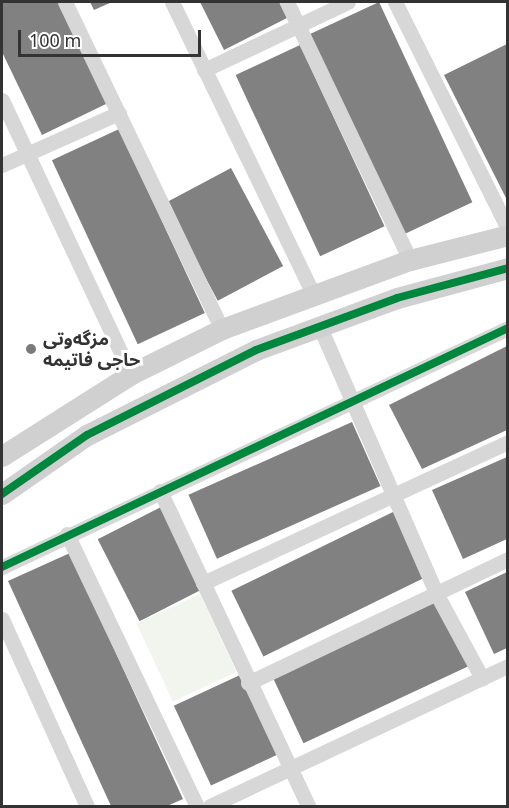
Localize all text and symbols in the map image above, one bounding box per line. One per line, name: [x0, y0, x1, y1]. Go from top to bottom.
scale bar: [21, 18, 204, 56]
text: 100 m: [29, 28, 81, 52]
place label: مزگەوتی حاجی فاتیمە: [43, 328, 140, 370]
marker: مزگەوتی حاجی فاتیمە: [24, 342, 38, 356]

